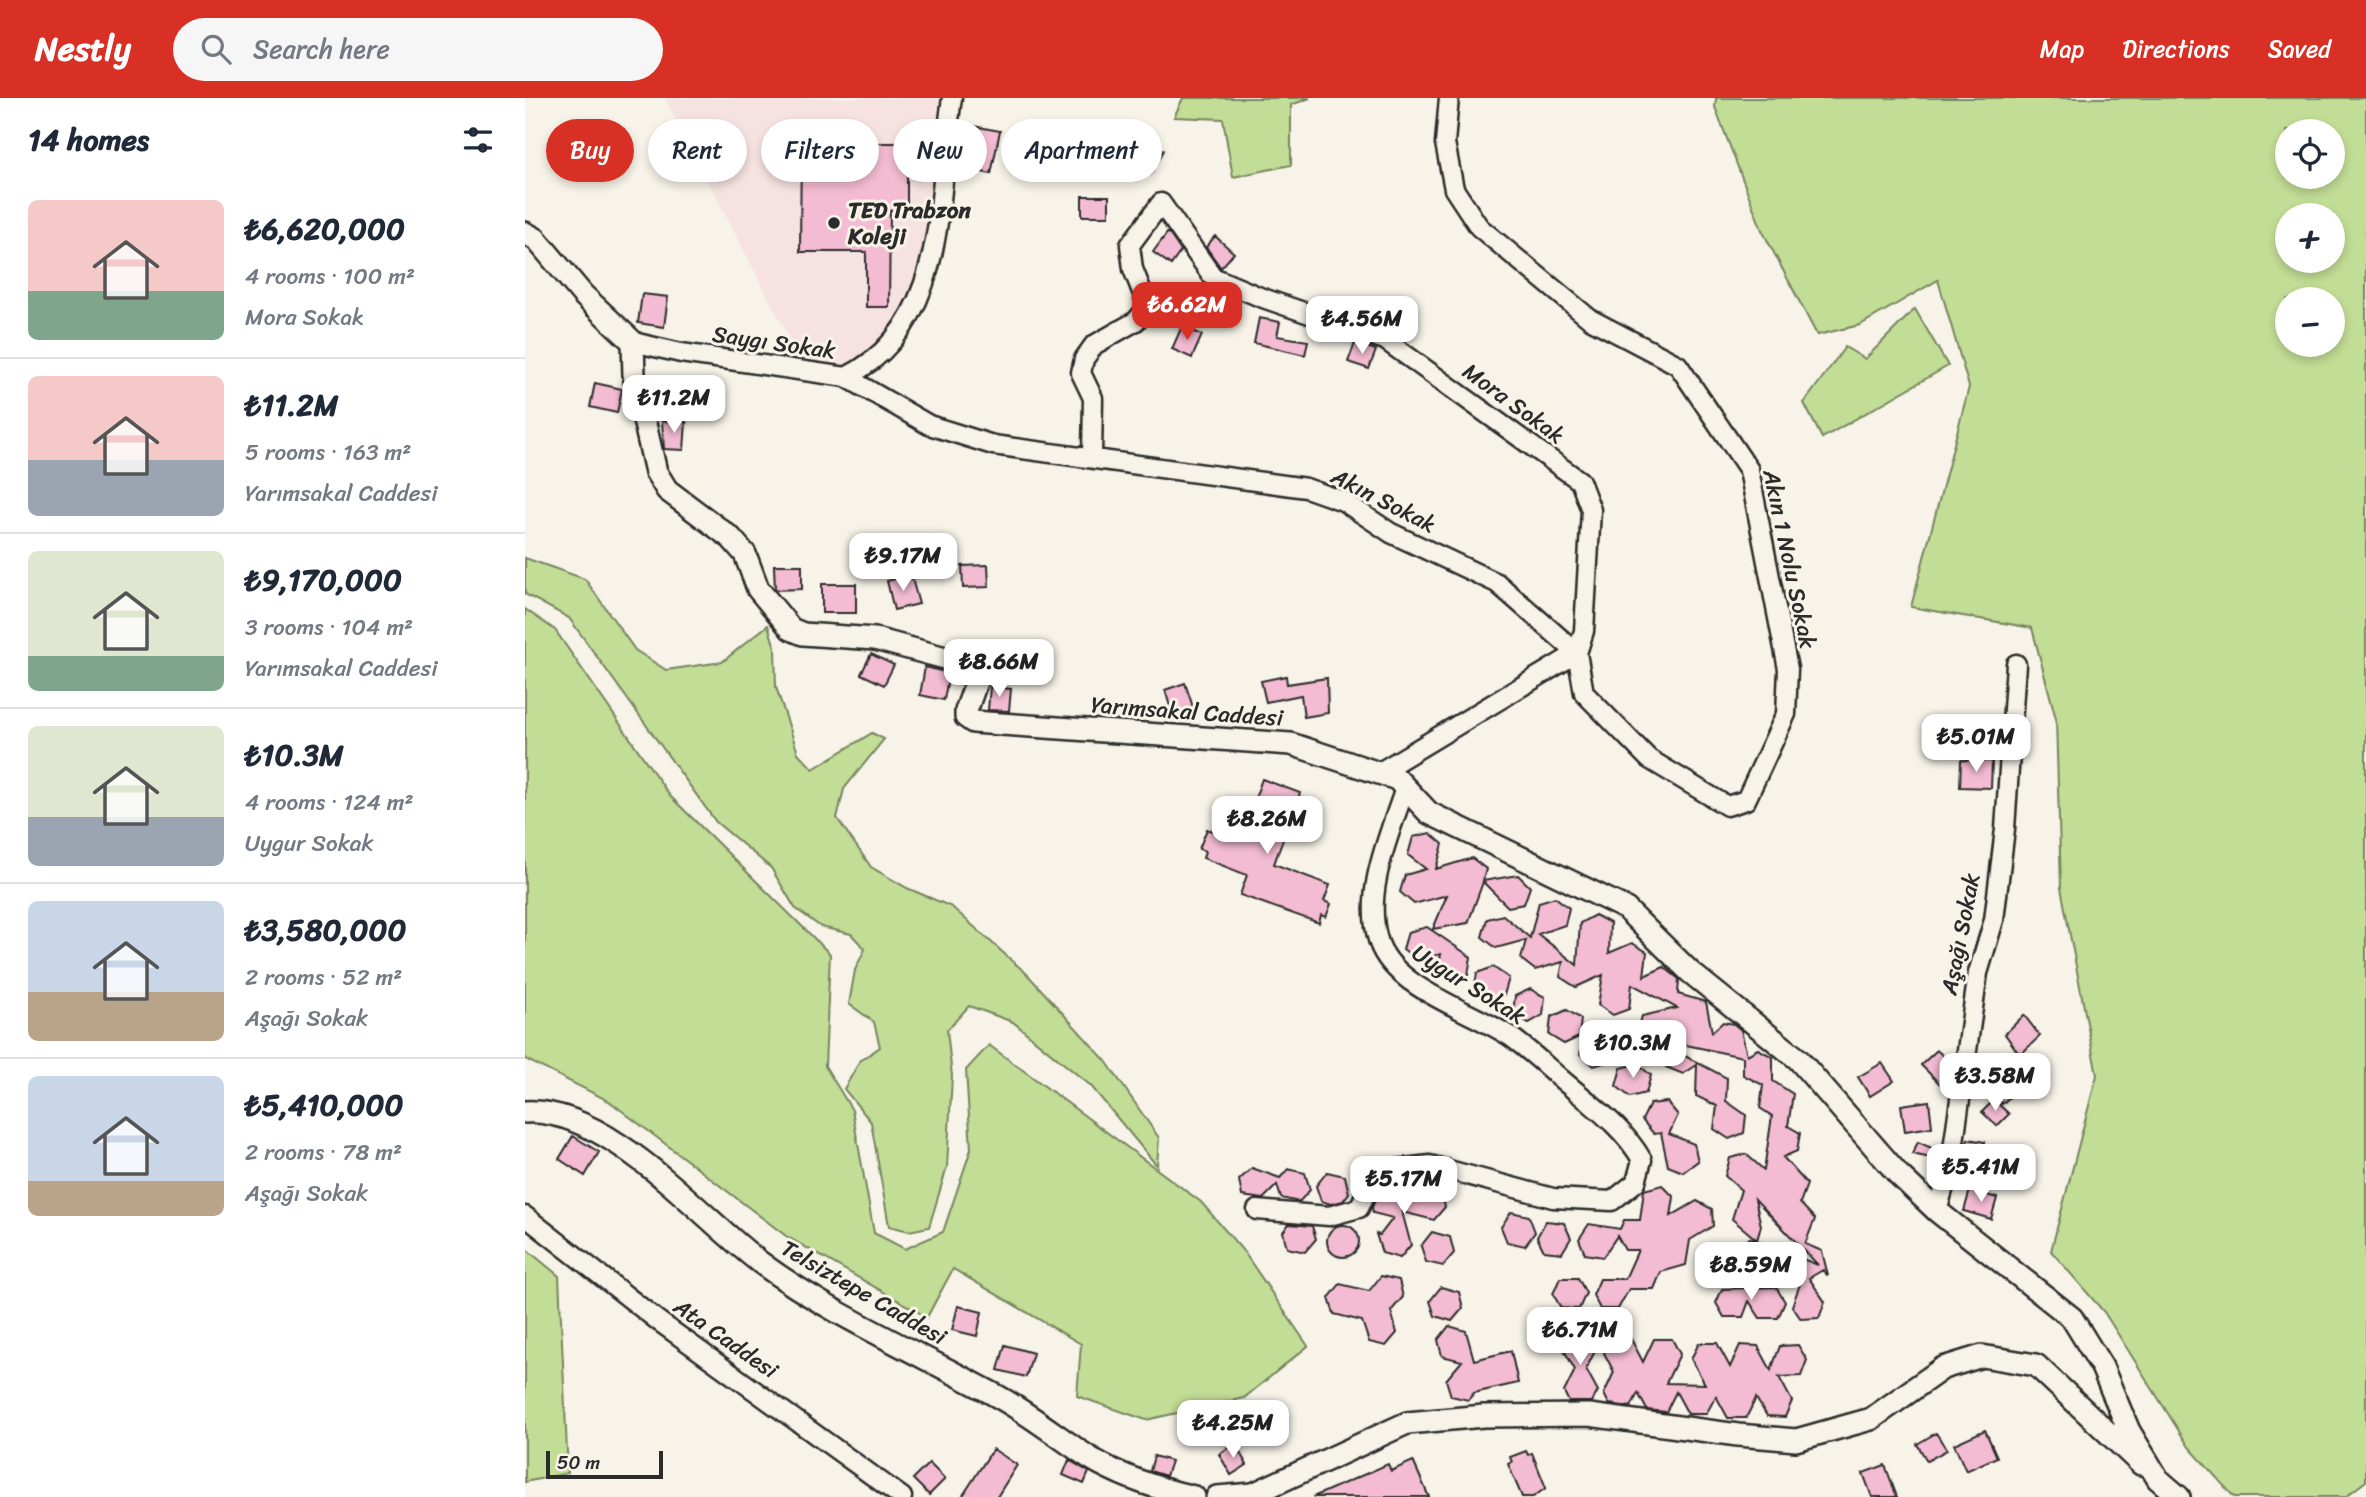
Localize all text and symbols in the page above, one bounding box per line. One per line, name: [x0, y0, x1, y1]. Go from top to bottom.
search box: [173, 18, 663, 81]
text: Nestly: [35, 20, 131, 78]
text: Search here: [253, 26, 390, 72]
text: Map: [2040, 28, 2084, 70]
text: Directions: [2122, 28, 2230, 70]
text: Saved: [2268, 28, 2331, 70]
icon: search: [197, 30, 235, 68]
text: 14 homes: [28, 113, 149, 167]
chip: Buy: [546, 119, 634, 182]
chip: Rent: [648, 119, 747, 182]
chip: Filters: [761, 119, 879, 182]
chip: New: [893, 119, 987, 182]
chip: Apartment: [1001, 119, 1162, 182]
map controls: [2275, 119, 2345, 357]
button: locate: [2275, 119, 2345, 189]
icon: filters: [459, 121, 497, 159]
place label: TED Trabzon Koleji: [847, 190, 971, 257]
text: ₺6,620,000: [245, 202, 405, 256]
button: +: [2275, 203, 2345, 273]
marker: TED Trabzon Koleji: [826, 215, 842, 231]
icon: home: [84, 228, 168, 312]
text: 4 rooms · 100 m²: [245, 256, 415, 297]
pin: ₺6.62M: [1130, 282, 1244, 342]
text: ₺6.62M: [1148, 284, 1226, 325]
button: −: [2275, 287, 2345, 357]
pin: ₺4.56M: [1305, 296, 1419, 356]
text: Mora Sokak: [245, 297, 364, 338]
text: ₺4.56M: [1322, 298, 1402, 339]
street label: Saygı Sokak: [710, 314, 838, 371]
street label: Mora Sokak: [1453, 352, 1574, 455]
pin: ₺11.2M: [617, 376, 731, 435]
text: ₺11.2M: [638, 377, 710, 418]
text: ₺11.2M: [245, 378, 338, 432]
icon: home: [84, 404, 168, 488]
text: 5 rooms · 163 m²: [245, 432, 411, 473]
street label: Akın Sokak: [1323, 456, 1444, 545]
street label: Akın 1 Nolu Sokak: [1750, 465, 1829, 653]
text: Yarımsakal Caddesi: [245, 473, 438, 514]
pin: ₺9.17M: [846, 533, 960, 593]
text: ₺9.17M: [865, 535, 941, 576]
text: ₺9,170,000: [245, 553, 402, 607]
icon: home: [84, 579, 168, 663]
text: 3 rooms · 104 m²: [245, 607, 413, 648]
pin: ₺8.66M: [942, 640, 1056, 699]
text: ₺8.66M: [960, 641, 1038, 682]
text: Yarımsakal Caddesi: [245, 648, 438, 689]
street label: Yarımsakal Caddesi: [1089, 684, 1285, 739]
pin: ₺5.01M: [1919, 714, 2033, 774]
text: ₺5.01M: [1938, 716, 2014, 757]
text: ₺10.3M: [245, 728, 343, 782]
icon: home: [84, 754, 168, 838]
text: 4 rooms · 124 m²: [245, 782, 414, 823]
pin: ₺8.26M: [1210, 796, 1324, 856]
text: ₺8.26M: [1228, 798, 1306, 839]
text: Uygur Sokak: [245, 823, 374, 864]
street label: Aşağı Sokak: [1928, 870, 1992, 999]
text: ₺3,580,000: [245, 903, 406, 957]
icon: home: [84, 929, 168, 1013]
street label: Uygur Sokak: [1403, 933, 1534, 1036]
text: 2 rooms · 52 m²: [245, 957, 402, 998]
text: Aşağı Sokak: [245, 998, 368, 1039]
pin: ₺10.3M: [1576, 1020, 1690, 1080]
text: ₺10.3M: [1595, 1022, 1671, 1063]
pin: ₺3.58M: [1938, 1054, 2052, 1113]
text: ₺3.58M: [1956, 1055, 2034, 1096]
text: ₺5,410,000: [245, 1078, 404, 1132]
icon: home: [84, 1104, 168, 1188]
text: 2 rooms · 78 m²: [245, 1132, 402, 1173]
pin: ₺5.41M: [1924, 1144, 2038, 1204]
text: ₺5.41M: [1943, 1146, 2019, 1187]
pin: ₺5.17M: [1347, 1156, 1461, 1216]
text: ₺5.17M: [1366, 1158, 1442, 1199]
text: Aşağı Sokak: [245, 1173, 368, 1214]
street label: Telsiztepe Caddesi: [773, 1228, 955, 1357]
pin: ₺8.59M: [1694, 1242, 1808, 1302]
text: ₺8.59M: [1711, 1244, 1791, 1285]
street label: Ata Caddesi: [664, 1286, 787, 1390]
pin: ₺6.71M: [1523, 1308, 1637, 1367]
text: ₺6.71M: [1543, 1309, 1617, 1350]
pin: ₺4.25M: [1176, 1400, 1290, 1460]
text: ₺4.25M: [1193, 1402, 1273, 1443]
text: 50 m: [557, 1446, 600, 1479]
scale bar: [546, 1448, 663, 1480]

